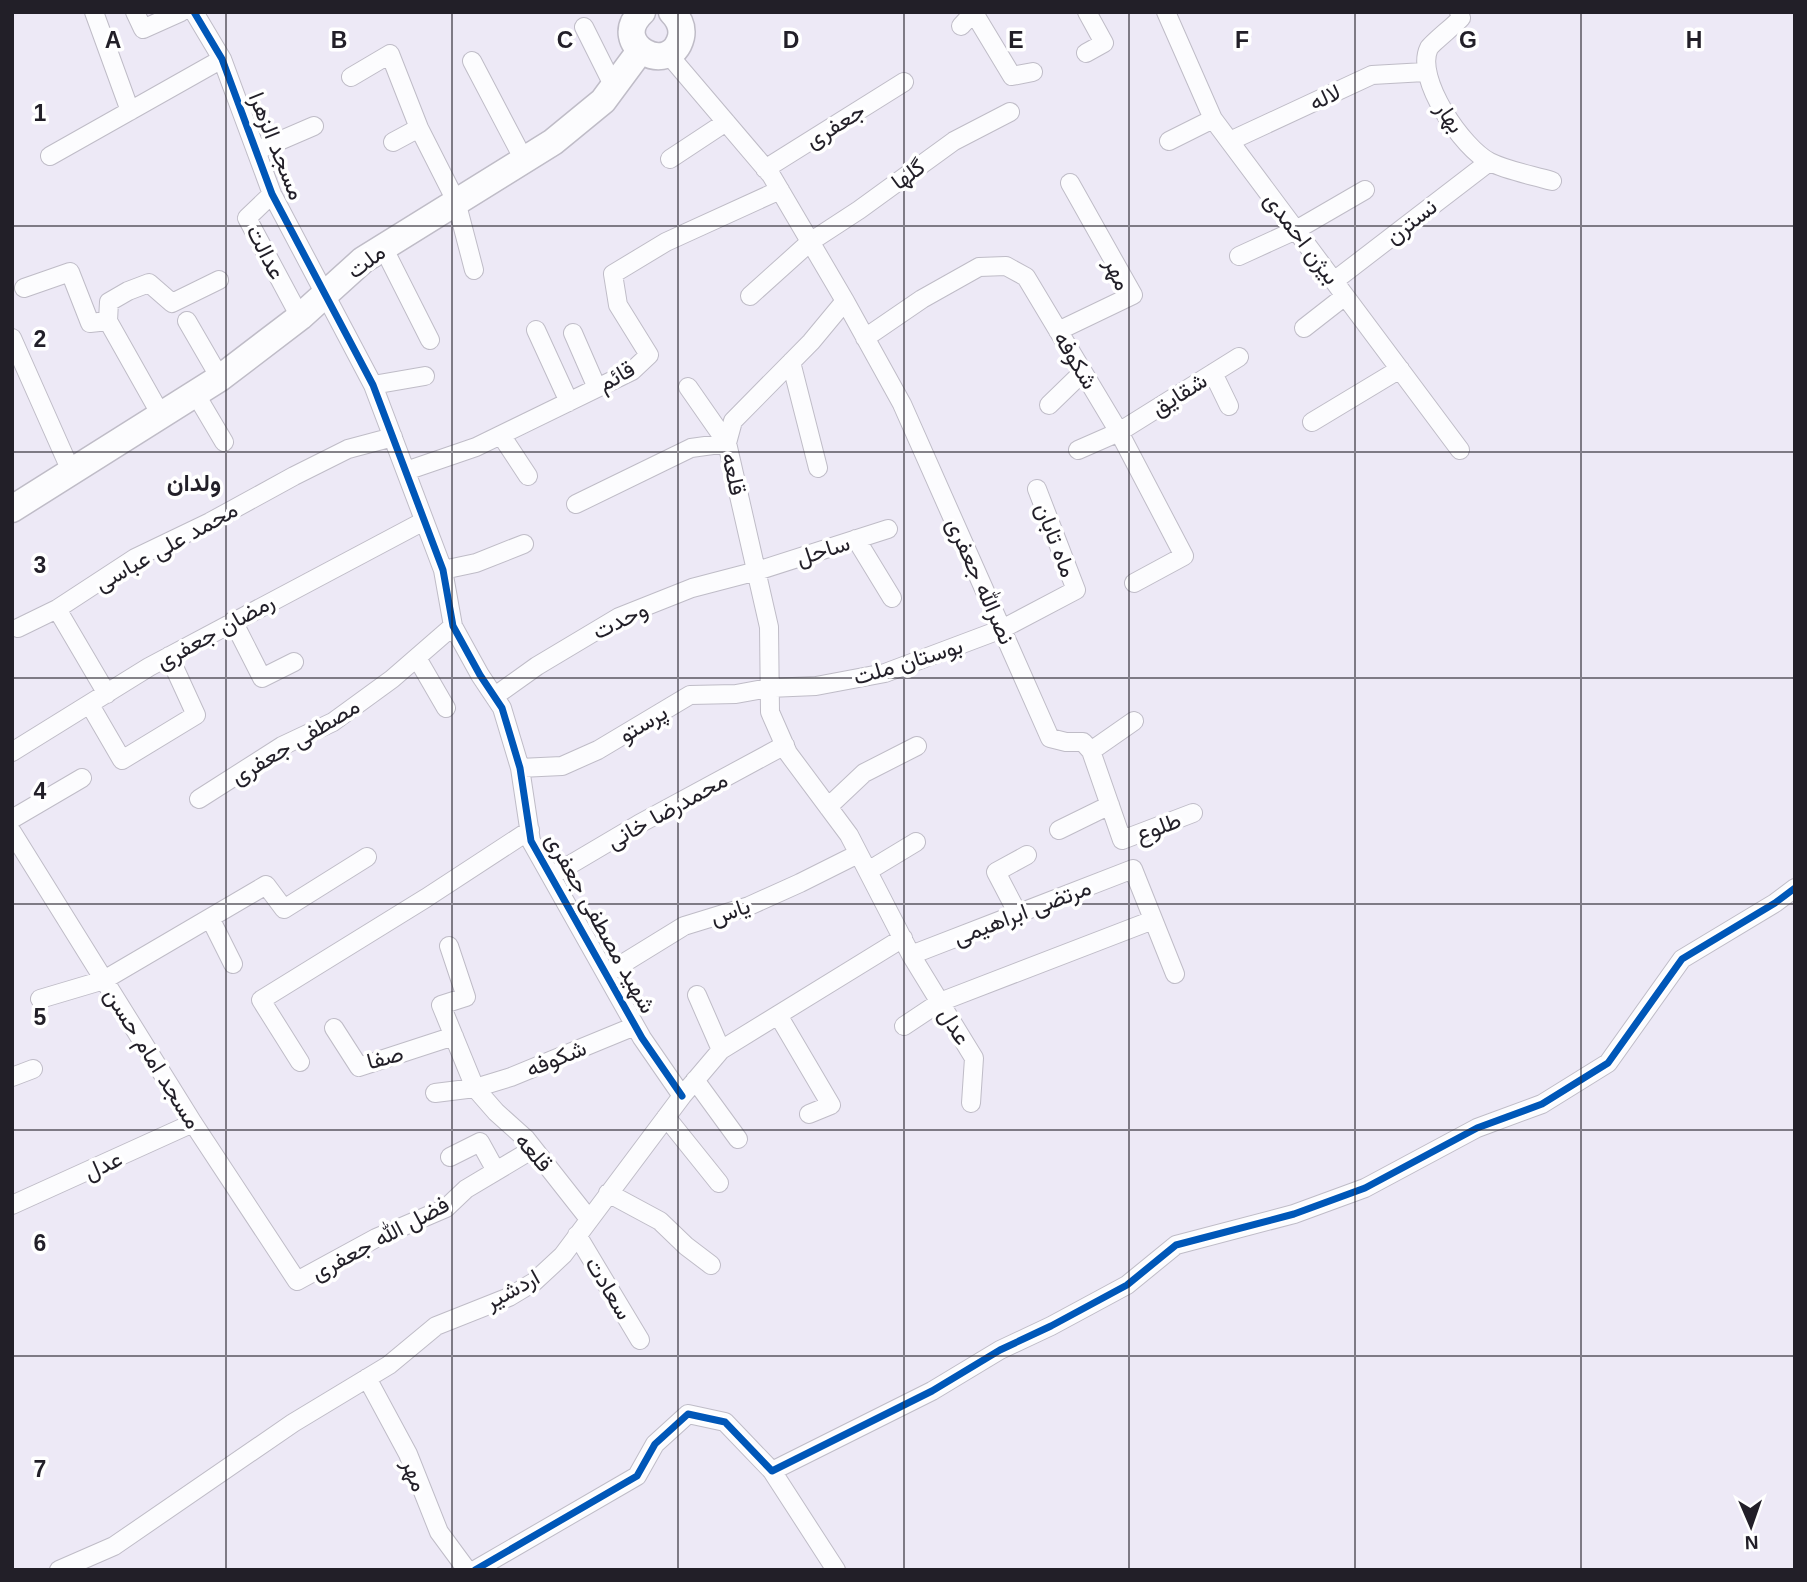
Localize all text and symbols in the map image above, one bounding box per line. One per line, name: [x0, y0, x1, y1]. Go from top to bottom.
text: A: [105, 27, 121, 53]
text: B: [331, 27, 347, 53]
text: C: [557, 27, 573, 53]
text: D: [783, 27, 799, 53]
text: E: [1008, 27, 1024, 53]
text: F: [1235, 27, 1249, 53]
text: G: [1459, 27, 1477, 53]
text: H: [1686, 27, 1702, 53]
street label: لاله: [1305, 79, 1345, 115]
street label: مسجد الزهرا: [242, 88, 310, 204]
street label: بهار: [1428, 96, 1470, 139]
street label: جعفری: [800, 97, 871, 155]
text: 1: [34, 100, 47, 126]
street label: گلها: [886, 153, 931, 196]
street label: بیژن احمدی: [1257, 187, 1345, 290]
street label: نسترن: [1380, 193, 1443, 251]
street label: عدالت: [241, 220, 291, 284]
street label: ملت: [342, 238, 390, 284]
street label: مهر: [1097, 253, 1137, 295]
text: 2: [34, 326, 46, 352]
street label: شکوفه: [1047, 326, 1103, 395]
street label: قائم: [593, 355, 640, 399]
street label: شقایق: [1146, 367, 1212, 422]
street label: قلعه: [717, 450, 751, 498]
district label: ولدان: [167, 469, 221, 498]
street label: محمد علی عباسی: [90, 496, 243, 597]
street label: ماه تابان: [1030, 499, 1082, 581]
street label: نصرالله جعفری: [940, 514, 1020, 649]
street label: ساحل: [793, 529, 853, 572]
text: 3: [34, 552, 46, 578]
street label: رمضان جعفری: [151, 588, 280, 676]
street label: وحدت: [588, 596, 652, 645]
street label: بوستان ملت: [850, 632, 966, 692]
street label: مصطفی جعفری: [226, 692, 365, 791]
street label: پرستو: [614, 699, 673, 750]
street label: محمدرضا خانی: [602, 766, 733, 856]
text: 4: [34, 778, 47, 804]
street label: طلوع: [1132, 806, 1186, 850]
street label: شهید مصطفی جعفری: [539, 828, 661, 1019]
street label: مرتضی ابراهیمی: [950, 874, 1095, 952]
street label: یاس: [707, 892, 754, 931]
street label: مسجد امام حسن: [98, 983, 207, 1134]
street label: عدل: [932, 1003, 976, 1050]
text: 5: [34, 1004, 47, 1030]
street label: شکوفه: [522, 1034, 591, 1084]
street label: صفا: [364, 1040, 406, 1074]
street label: قلعه: [510, 1127, 558, 1177]
street label: عدل: [80, 1145, 127, 1187]
street label: فضل الله جعفری: [307, 1191, 454, 1287]
text: 6: [34, 1230, 46, 1256]
street label: سعادت: [580, 1252, 638, 1324]
street label: اردشیر: [479, 1263, 545, 1317]
street label: مهر: [395, 1454, 433, 1496]
text: 7: [34, 1456, 46, 1482]
north arrow: [1716, 1491, 1786, 1561]
text: N: [1744, 1532, 1759, 1553]

